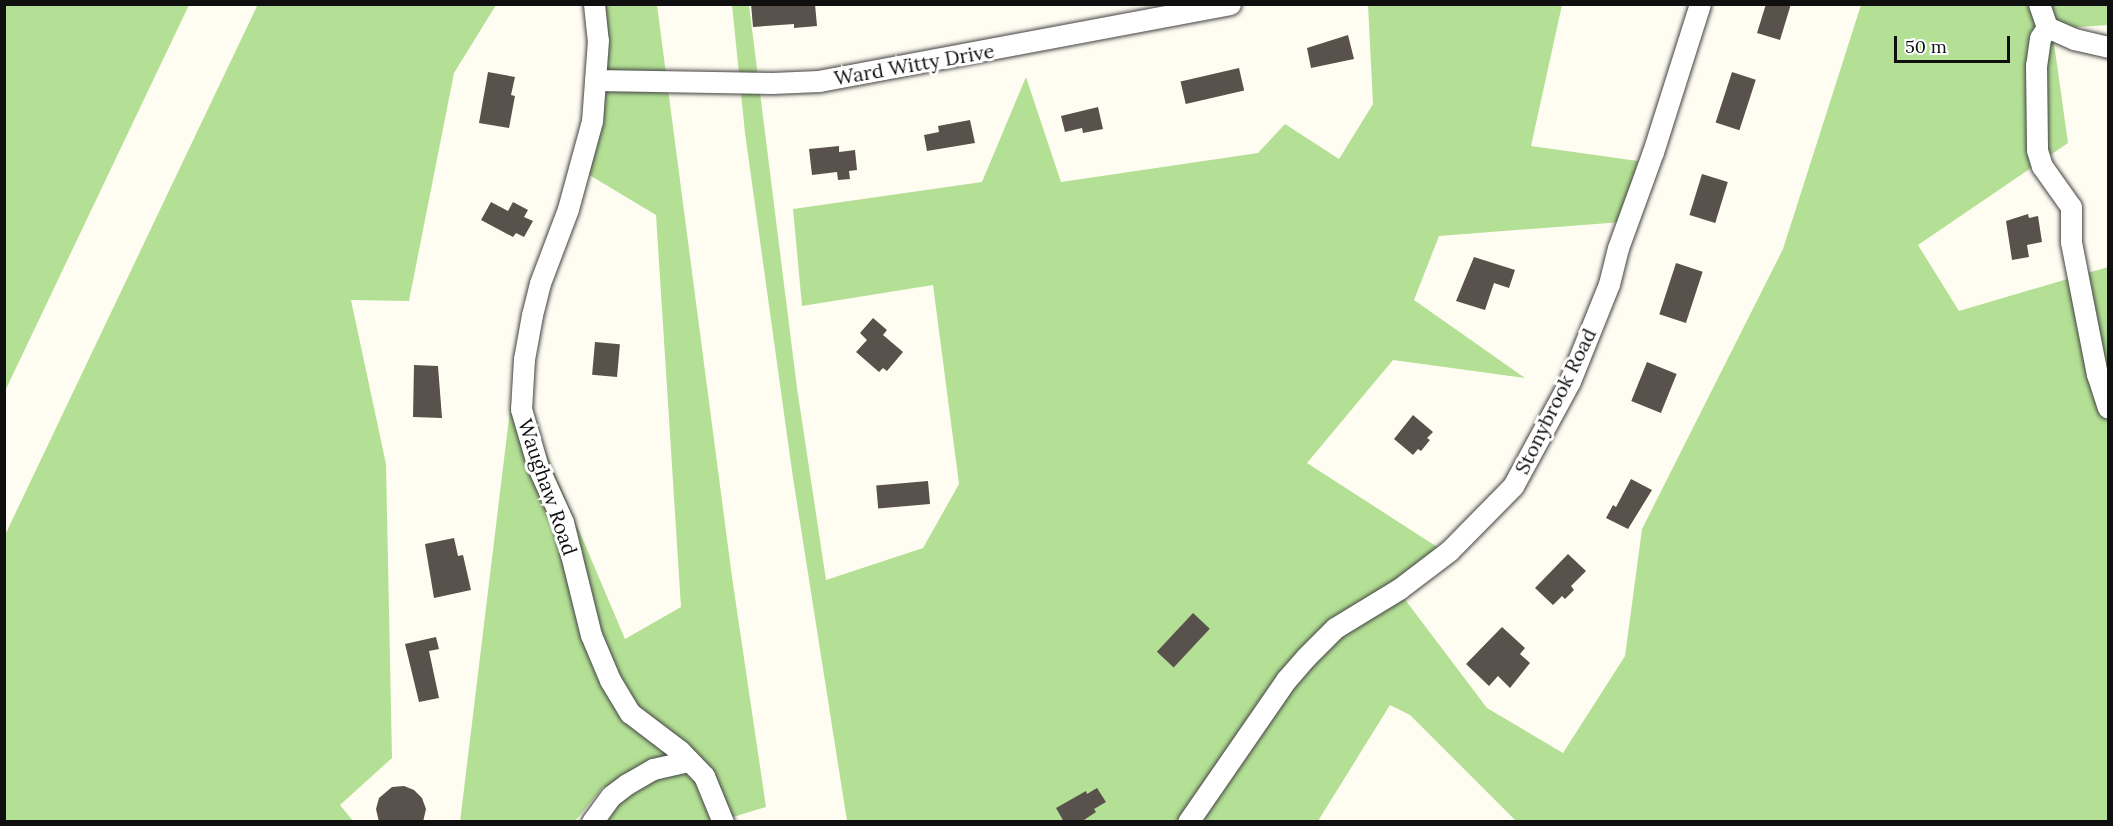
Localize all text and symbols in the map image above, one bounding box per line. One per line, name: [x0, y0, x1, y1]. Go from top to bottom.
scale bar: [1897, 24, 2012, 62]
text: 50 m: [1905, 35, 1947, 58]
street label: Ward Witty Drive: [832, 38, 996, 90]
street label: Stonybrook Road: [1509, 324, 1601, 478]
street label: Waughaw Road: [513, 416, 583, 558]

